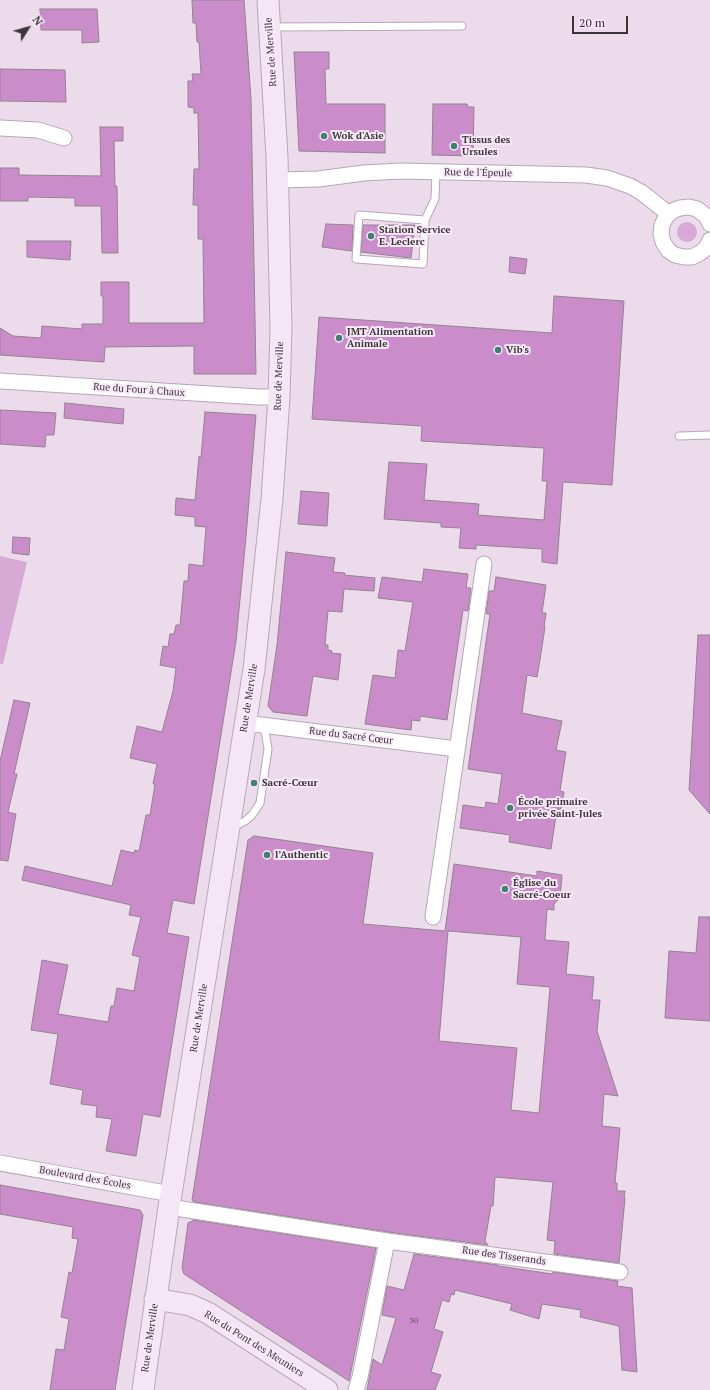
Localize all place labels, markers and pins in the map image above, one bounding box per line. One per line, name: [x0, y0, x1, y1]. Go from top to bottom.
place label: Wok d'Asie: [332, 130, 384, 142]
marker: Wok d'Asie: [319, 131, 329, 141]
place label: Tissus des Ursules: [462, 134, 510, 158]
marker: Tissus des Ursules: [449, 141, 459, 151]
place label: Station Service E. Leclerc: [379, 224, 451, 248]
marker: Station Service E. Leclerc: [366, 231, 376, 241]
place label: JMT Alimentation Animale: [347, 326, 434, 350]
marker: JMT Alimentation Animale: [334, 333, 344, 343]
place label: Vib's: [506, 344, 529, 356]
marker: Vib's: [493, 345, 503, 355]
place label: Sacré-Cœur: [262, 777, 318, 789]
marker: Sacré-Cœur: [249, 778, 259, 788]
place label: École primaire privée Saint-Jules: [518, 796, 602, 820]
marker: École primaire privée Saint-Jules: [505, 803, 515, 813]
place label: l’Authentic: [275, 849, 328, 861]
marker: l’Authentic: [262, 850, 272, 860]
place label: Église du Sacré-Coeur: [513, 877, 571, 900]
marker: Église du Sacré-Coeur: [500, 884, 510, 894]

